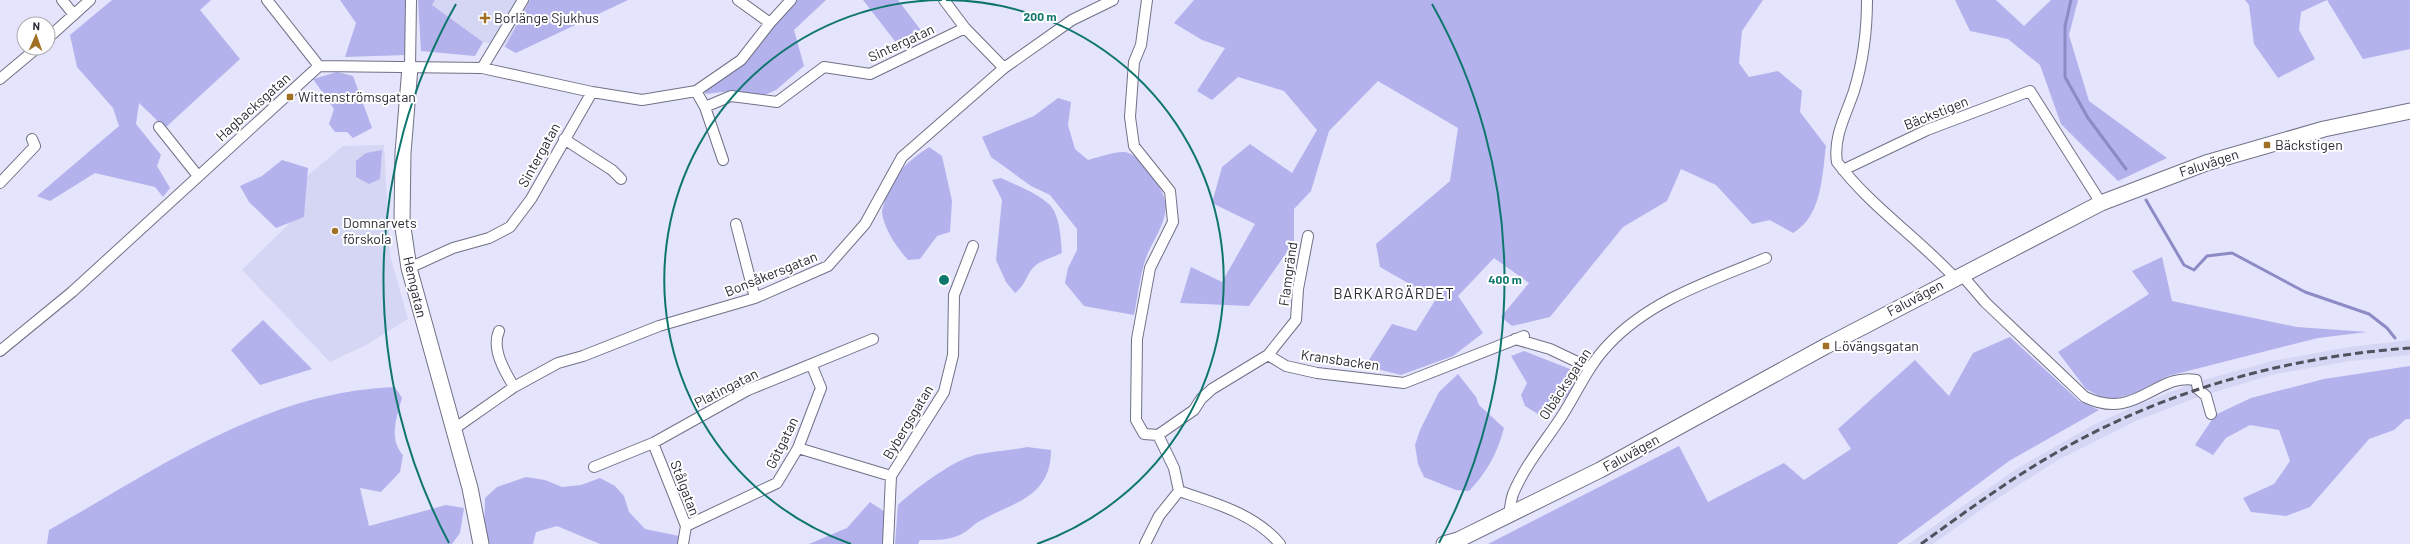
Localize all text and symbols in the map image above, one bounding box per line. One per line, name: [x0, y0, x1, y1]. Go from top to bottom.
place label: Borlänge Sjukhus: [494, 9, 599, 26]
text: 200 m: [1024, 9, 1056, 23]
marker: Borlänge Sjukhus: [479, 12, 491, 24]
north arrow: [16, 16, 56, 56]
text: N: [32, 19, 40, 32]
street label: Sintergatan: [865, 20, 937, 65]
street label: Hagbacksgatan: [212, 69, 293, 144]
place label: Wittenströmsgatan: [298, 88, 416, 105]
marker: Wittenströmsgatan: [285, 92, 295, 102]
street label: Bäckstigen: [1901, 92, 1970, 133]
street label: Sintergatan: [514, 120, 563, 190]
place label: Bäckstigen: [2275, 136, 2343, 153]
marker: Bäckstigen: [2262, 140, 2272, 150]
street label: Faluvägen: [2177, 145, 2241, 180]
place label: Domnarvets förskola: [343, 214, 417, 247]
marker: Domnarvets förskola: [330, 226, 340, 236]
street label: Flamgränd: [1275, 241, 1300, 307]
street label: Bonsåkersgatan: [722, 247, 820, 300]
street label: Hemgatan: [400, 254, 431, 319]
text: 400 m: [1488, 272, 1522, 286]
centre of rings: [937, 273, 951, 287]
street label: Faluvägen: [1884, 276, 1946, 320]
district label: BARKARGÄRDET: [1333, 284, 1455, 302]
place label: Lövängsgatan: [1834, 337, 1919, 354]
marker: Lövängsgatan: [1821, 341, 1831, 351]
street label: Olbäcksgatan: [1535, 345, 1594, 423]
street label: Kransbacken: [1300, 346, 1380, 373]
street label: Platingatan: [691, 364, 760, 411]
street label: Bybergsgatan: [879, 382, 936, 462]
street label: Götgatan: [762, 414, 801, 471]
street label: Faluvägen: [1600, 430, 1662, 475]
street label: Stålgatan: [667, 458, 704, 518]

